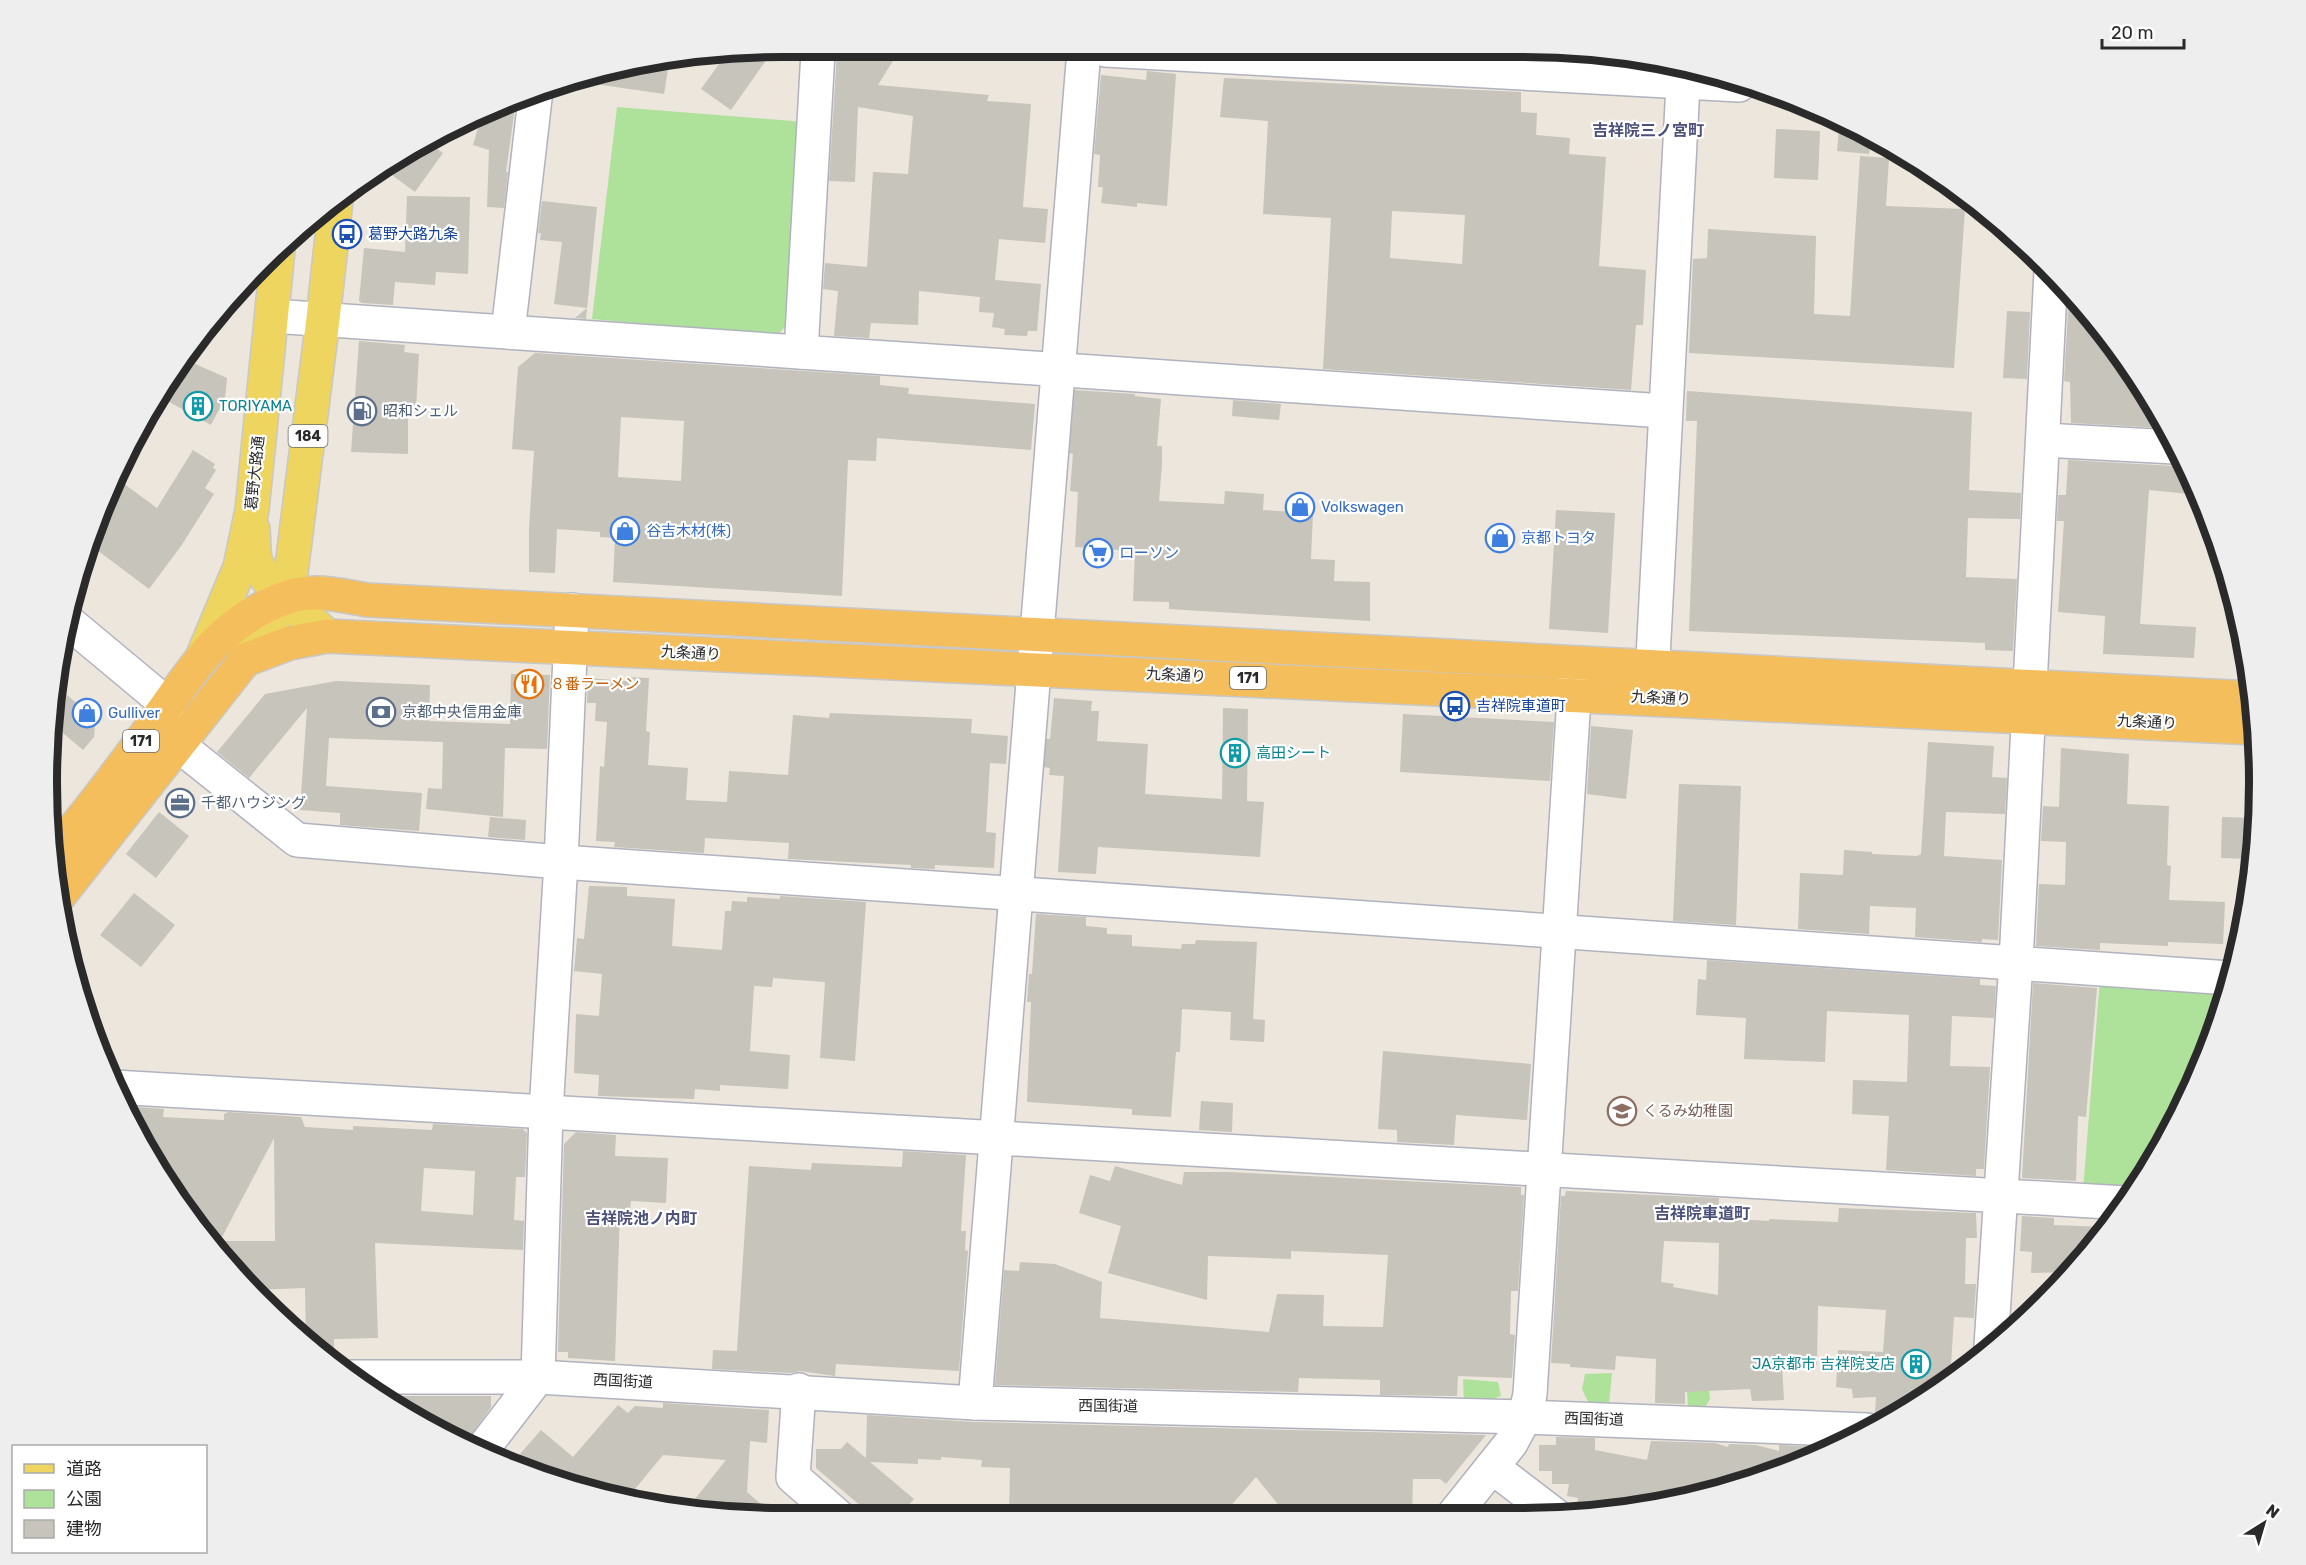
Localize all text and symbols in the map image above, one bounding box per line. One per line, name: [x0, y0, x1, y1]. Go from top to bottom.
scale bar: [2102, 12, 2184, 50]
text: 20 m: [2111, 22, 2153, 44]
district label: 吉祥院三ノ宮町: [1592, 121, 1704, 140]
bus stop icon: 葛野大路九条: [331, 218, 363, 250]
place label: 葛野大路九条: [368, 225, 458, 243]
building icon: TORIYAMA: [182, 390, 214, 422]
fuel station icon: 昭和シェル: [346, 395, 378, 427]
place label: TORIYAMA: [219, 397, 292, 415]
place label: 昭和シェル: [383, 402, 458, 420]
road number: 184: [288, 425, 328, 447]
street label: 葛野大路通: [242, 435, 268, 511]
shop icon: Volkswagen: [1284, 491, 1316, 523]
place label: Volkswagen: [1321, 498, 1404, 516]
shop icon: 谷吉木材(株): [609, 515, 641, 547]
place label: 谷吉木材(株): [646, 522, 731, 540]
shop icon: 京都トヨタ: [1484, 522, 1516, 554]
place label: 京都トヨタ: [1521, 529, 1596, 547]
supermarket icon: ローソン: [1082, 537, 1114, 569]
place label: ローソン: [1119, 544, 1179, 562]
street label: 九条通り: [661, 642, 721, 664]
street label: 九条通り: [1146, 664, 1206, 686]
road number: 171: [1230, 667, 1266, 689]
restaurant icon: ８番ラーメン: [513, 668, 545, 700]
place label: ８番ラーメン: [550, 675, 639, 693]
street label: 九条通り: [1631, 687, 1691, 709]
bus stop icon: 吉祥院車道町: [1439, 690, 1471, 722]
bank icon: 京都中央信用金庫: [365, 696, 397, 728]
shop icon: Gulliver: [71, 697, 103, 729]
place label: 吉祥院車道町: [1476, 697, 1566, 715]
place label: 京都中央信用金庫: [402, 703, 522, 721]
place label: Gulliver: [108, 704, 161, 722]
street label: 九条通り: [2117, 711, 2177, 733]
road number: 171: [123, 730, 159, 752]
building icon: 高田シート: [1219, 737, 1251, 769]
place label: 高田シート: [1256, 744, 1331, 762]
office icon: 千都ハウジング: [164, 787, 196, 819]
place label: 千都ハウジング: [201, 794, 306, 812]
school or university icon: くるみ幼稚園: [1606, 1095, 1638, 1127]
place label: くるみ幼稚園: [1643, 1102, 1733, 1120]
district label: 吉祥院車道町: [1654, 1204, 1750, 1223]
district label: 吉祥院池ノ内町: [585, 1209, 697, 1228]
building icon: JA京都市 吉祥院支店: [1900, 1348, 1932, 1380]
place label: JA京都市 吉祥院支店: [1752, 1355, 1895, 1373]
street label: 西国街道: [593, 1370, 653, 1392]
street label: 西国街道: [1078, 1396, 1138, 1416]
street label: 西国街道: [1564, 1409, 1624, 1429]
legend: [12, 1445, 207, 1553]
text: 道路: [66, 1458, 102, 1480]
text: 公園: [66, 1488, 102, 1510]
north arrow: [2234, 1493, 2294, 1553]
text: N: [2262, 1500, 2283, 1522]
text: 建物: [66, 1518, 102, 1540]

